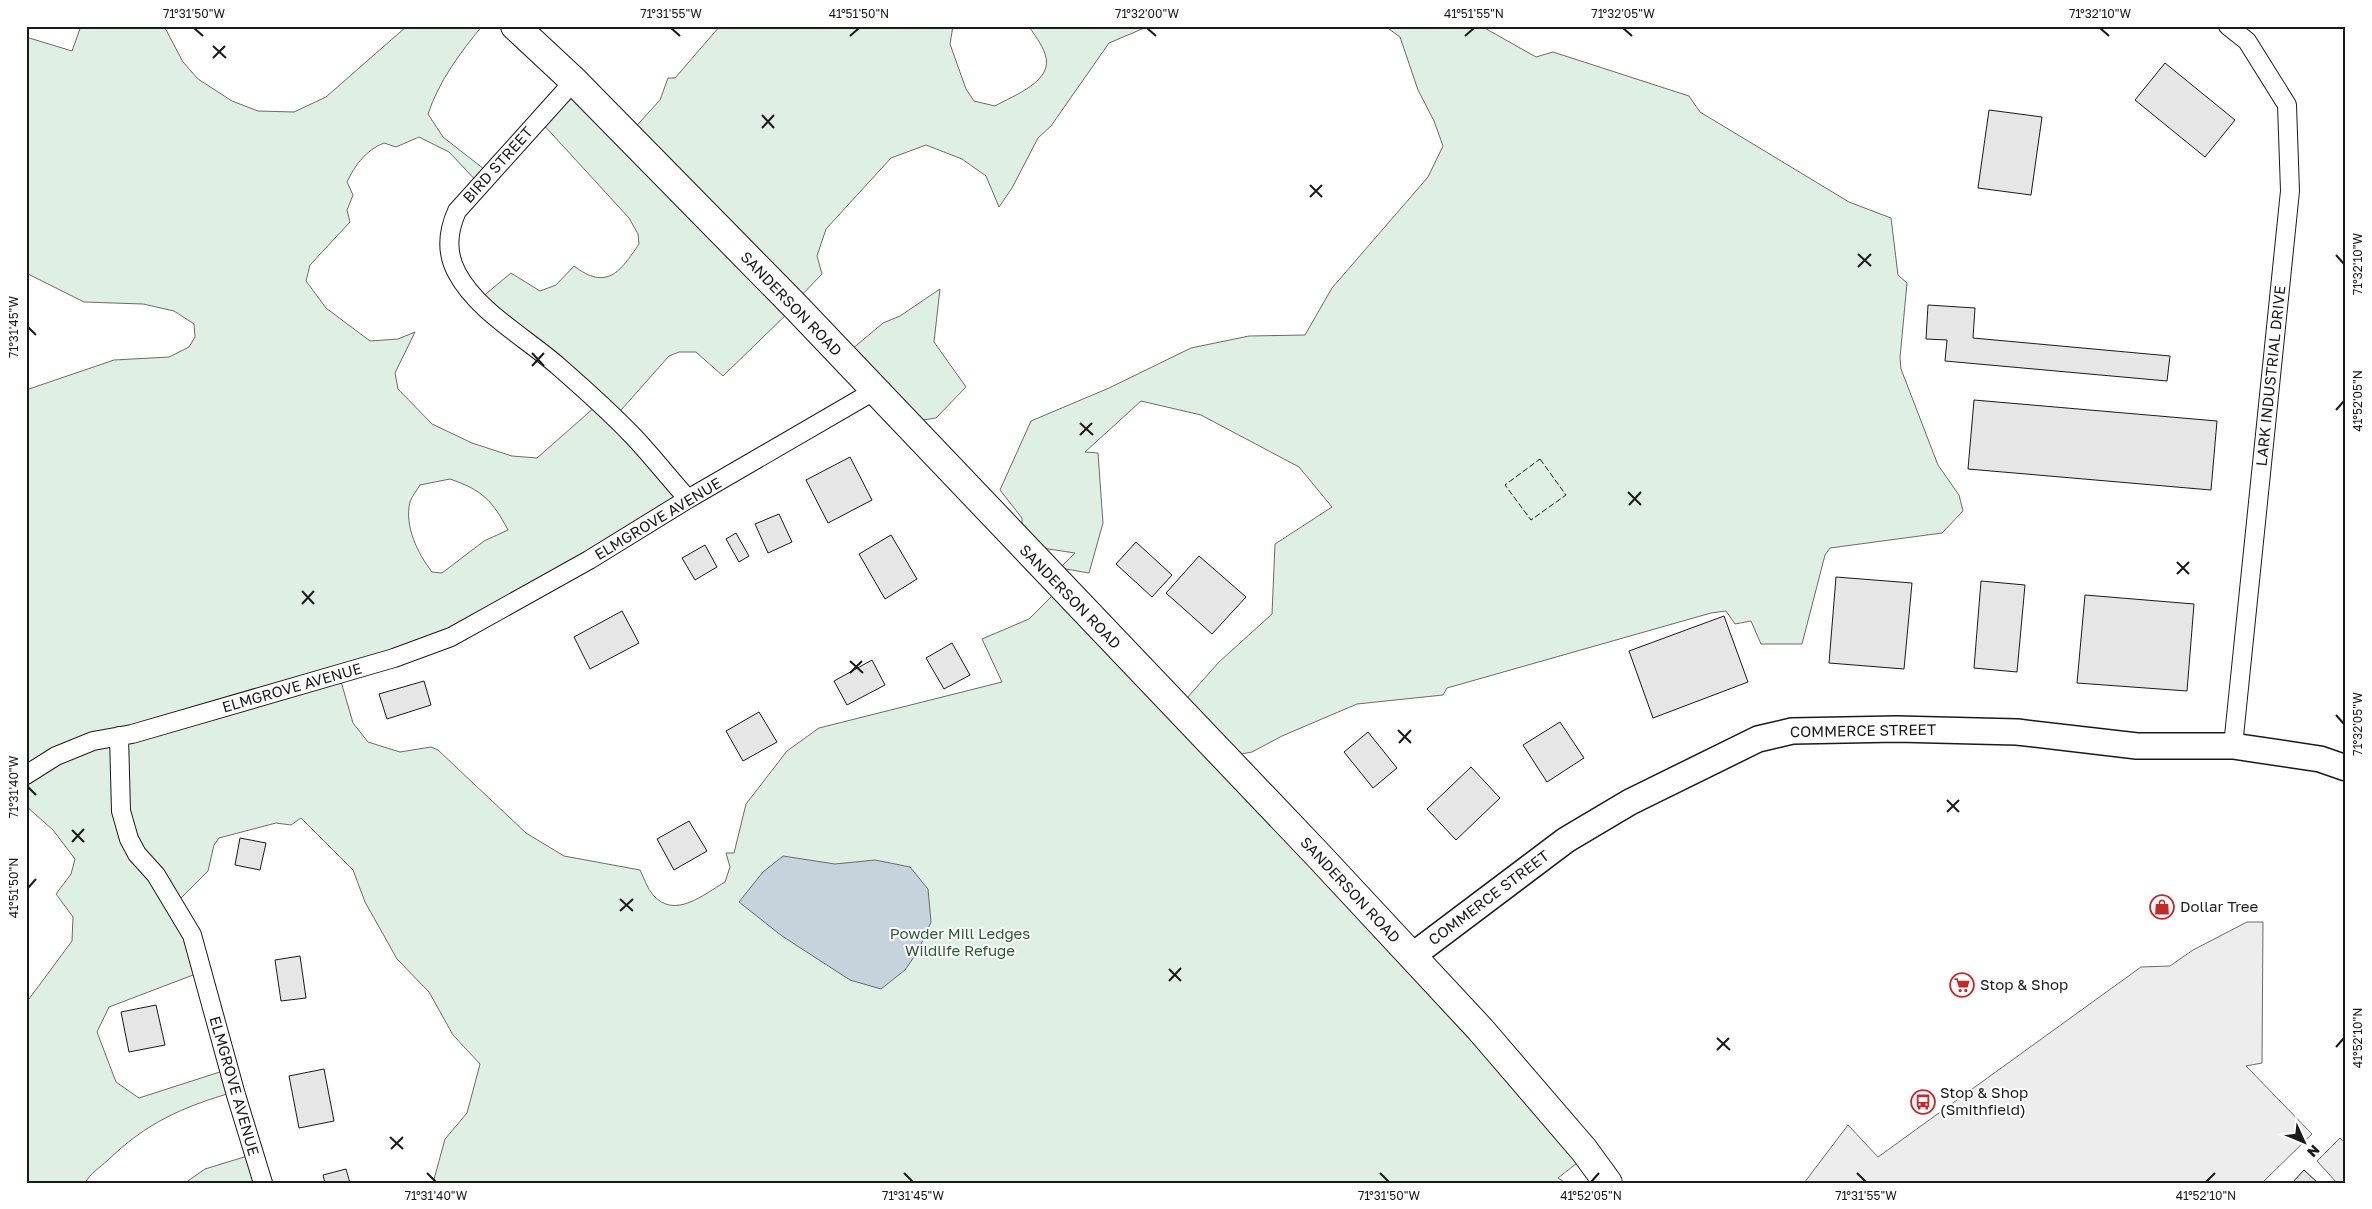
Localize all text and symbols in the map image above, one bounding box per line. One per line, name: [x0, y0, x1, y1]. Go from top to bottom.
text: 71°31'50"W: [163, 6, 226, 21]
text: 71°31'55"W: [640, 6, 702, 21]
text: 41°51'50"N: [829, 6, 889, 21]
text: 71°32'00"W: [1115, 6, 1179, 21]
text: 41°51'55"N: [1444, 6, 1504, 21]
text: 71°32'05"W: [1591, 6, 1655, 21]
text: 71°32'10"W: [2069, 6, 2132, 21]
street label: BIRD STREET: [458, 123, 536, 206]
text: 71°32'10"W: [2350, 232, 2365, 295]
street label: SANDERSON ROAD: [737, 247, 846, 359]
street label: LARK INDUSTRIAL DRIVE: [2252, 285, 2288, 467]
text: 71°31'45"W: [6, 295, 21, 358]
text: 41°52'05"N: [2350, 370, 2365, 432]
street label: ELMGROVE AVENUE: [591, 473, 724, 563]
street label: SANDERSON ROAD: [1016, 540, 1125, 652]
street label: ELMGROVE AVENUE: [220, 658, 364, 716]
text: 71°32'05"W: [2350, 692, 2365, 756]
street label: COMMERCE STREET: [1790, 720, 1936, 740]
text: 71°31'40"W: [6, 755, 21, 818]
street label: SANDERSON ROAD: [1297, 833, 1404, 946]
street label: COMMERCE STREET: [1425, 846, 1552, 948]
text: 41°51'50"N: [6, 858, 21, 918]
shop icon: Dollar Tree: [2149, 894, 2175, 920]
place label: Dollar Tree: [2180, 897, 2259, 915]
park label: Powder Mill Ledges Wildlife Refuge: [890, 924, 1030, 959]
supermarket icon: Stop & Shop: [1949, 972, 1975, 998]
place label: Stop & Shop: [1980, 975, 2068, 993]
text: 41°52'10"N: [2350, 1008, 2365, 1068]
street label: ELMGROVE AVENUE: [206, 1014, 264, 1158]
place label: Stop & Shop (Smithfield): [1940, 1083, 2028, 1118]
bus stop icon: Stop & Shop (Smithfield): [1910, 1089, 1936, 1115]
north arrow: [2280, 1116, 2330, 1166]
text: N: [2304, 1142, 2324, 1161]
text: 71°31'40"W: [405, 1188, 468, 1203]
text: 71°31'45"W: [882, 1188, 945, 1203]
text: 71°31'50"W: [1358, 1188, 1421, 1203]
text: 41°52'05"N: [1560, 1188, 1622, 1203]
text: 71°31'55"W: [1835, 1188, 1897, 1203]
text: 41°52'10"N: [2176, 1188, 2236, 1203]

